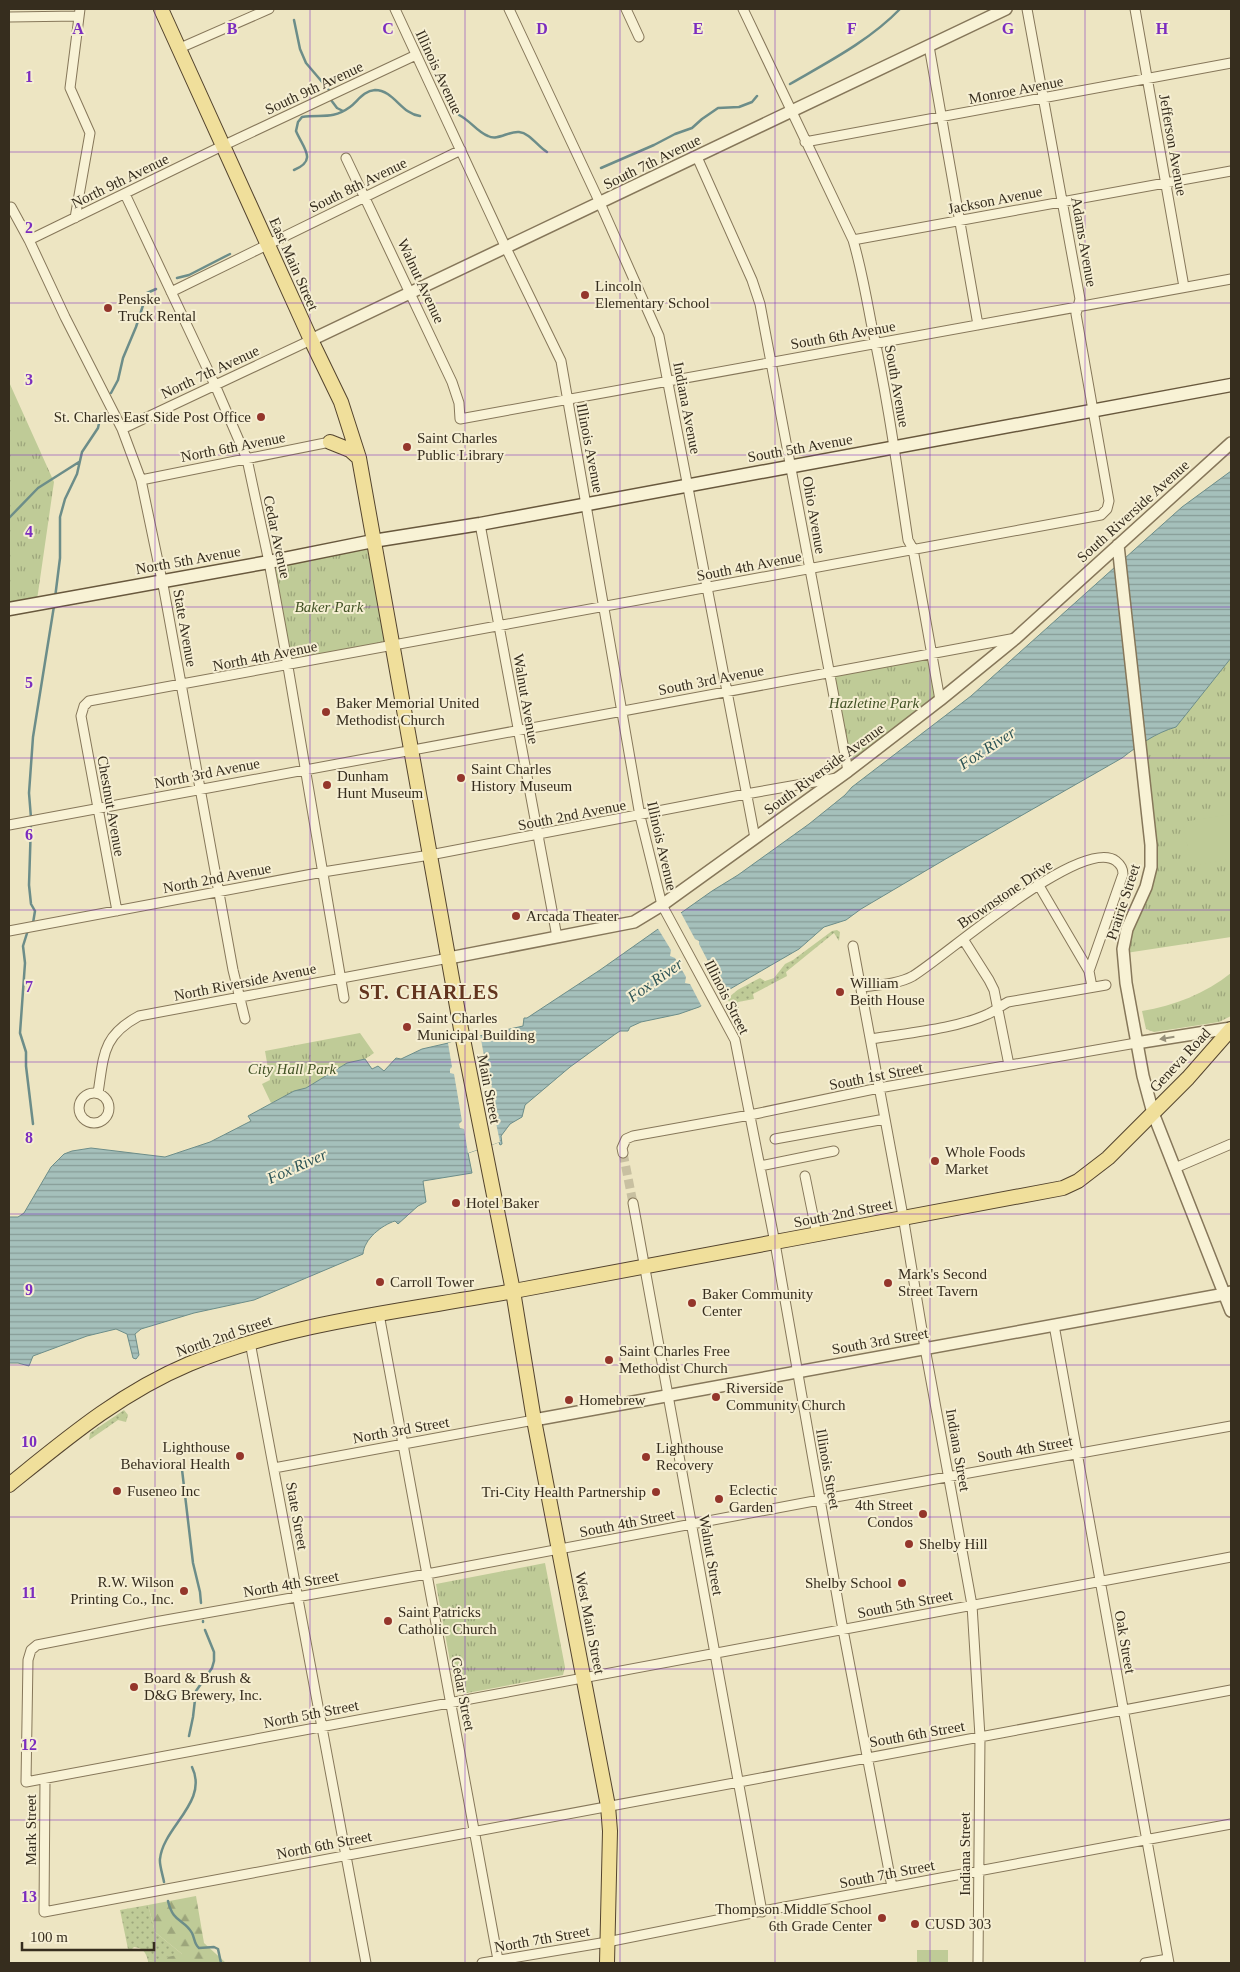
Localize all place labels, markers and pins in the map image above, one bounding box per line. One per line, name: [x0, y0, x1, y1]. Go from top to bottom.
place label: Lincoln Elementary School: [595, 278, 710, 311]
marker: Lincoln Elementary School: [579, 289, 591, 301]
place label: Penske Truck Rental: [118, 291, 196, 324]
marker: Penske Truck Rental: [102, 302, 114, 314]
place label: St. Charles East Side Post Office: [54, 409, 251, 425]
marker: St. Charles East Side Post Office: [255, 411, 267, 423]
place label: Saint Charles Public Library: [417, 430, 505, 463]
marker: Saint Charles Public Library: [401, 441, 413, 453]
place label: Baker Memorial United Methodist Church: [336, 695, 480, 728]
marker: Baker Memorial United Methodist Church: [320, 706, 332, 718]
place label: Saint Charles History Museum: [471, 761, 573, 794]
place label: Dunham Hunt Museum: [337, 768, 424, 801]
marker: Saint Charles History Museum: [455, 772, 467, 784]
marker: Dunham Hunt Museum: [321, 779, 333, 791]
place label: Arcada Theater: [526, 908, 619, 924]
marker: Arcada Theater: [510, 910, 522, 922]
place label: William Beith House: [850, 975, 925, 1008]
marker: William Beith House: [834, 986, 846, 998]
place label: Saint Charles Municipal Building: [417, 1010, 535, 1043]
marker: Saint Charles Municipal Building: [401, 1021, 413, 1033]
place label: Whole Foods Market: [945, 1144, 1026, 1177]
marker: Whole Foods Market: [929, 1155, 941, 1167]
place label: Hotel Baker: [466, 1195, 539, 1211]
marker: Hotel Baker: [450, 1197, 462, 1209]
place label: Mark's Second Street Tavern: [898, 1266, 987, 1299]
place label: Carroll Tower: [390, 1274, 474, 1290]
marker: Carroll Tower: [374, 1276, 386, 1288]
marker: Mark's Second Street Tavern: [882, 1277, 894, 1289]
place label: Baker Community Center: [702, 1286, 814, 1319]
marker: Baker Community Center: [686, 1297, 698, 1309]
place label: Saint Charles Free Methodist Church: [619, 1343, 730, 1376]
marker: Saint Charles Free Methodist Church: [603, 1354, 615, 1366]
place label: Riverside Community Church: [726, 1380, 846, 1413]
marker: Riverside Community Church: [710, 1391, 722, 1403]
place label: Homebrew: [579, 1392, 646, 1408]
marker: Homebrew: [563, 1394, 575, 1406]
place label: Lighthouse Behavioral Health: [120, 1439, 230, 1472]
place label: Lighthouse Recovery: [656, 1440, 724, 1473]
marker: Lighthouse Behavioral Health: [234, 1450, 246, 1462]
marker: Lighthouse Recovery: [640, 1451, 652, 1463]
place label: Eclectic Garden: [729, 1482, 778, 1515]
place label: Fuseneo Inc: [127, 1483, 200, 1499]
place label: Tri-City Health Partnership: [482, 1484, 646, 1500]
marker: Fuseneo Inc: [111, 1485, 123, 1497]
marker: Tri-City Health Partnership: [650, 1486, 662, 1498]
marker: Eclectic Garden: [713, 1493, 725, 1505]
place label: 4th Street Condos: [855, 1497, 914, 1530]
marker: 4th Street Condos: [917, 1508, 929, 1520]
place label: Shelby Hill: [919, 1536, 988, 1552]
marker: Shelby Hill: [903, 1538, 915, 1550]
place label: R.W. Wilson Printing Co., Inc.: [70, 1574, 174, 1607]
place label: Shelby School: [805, 1575, 892, 1591]
marker: Shelby School: [896, 1577, 908, 1589]
marker: R.W. Wilson Printing Co., Inc.: [178, 1585, 190, 1597]
place label: Saint Patricks Catholic Church: [398, 1604, 497, 1637]
marker: Saint Patricks Catholic Church: [382, 1615, 394, 1627]
place label: Board & Brush & D&G Brewery, Inc.: [144, 1670, 262, 1703]
marker: Board & Brush & D&G Brewery, Inc.: [128, 1681, 140, 1693]
place label: Thompson Middle School 6th Grade Center: [715, 1901, 872, 1934]
marker: Thompson Middle School 6th Grade Center: [876, 1912, 888, 1924]
place label: CUSD 303: [925, 1916, 991, 1932]
marker: CUSD 303: [909, 1918, 921, 1930]

